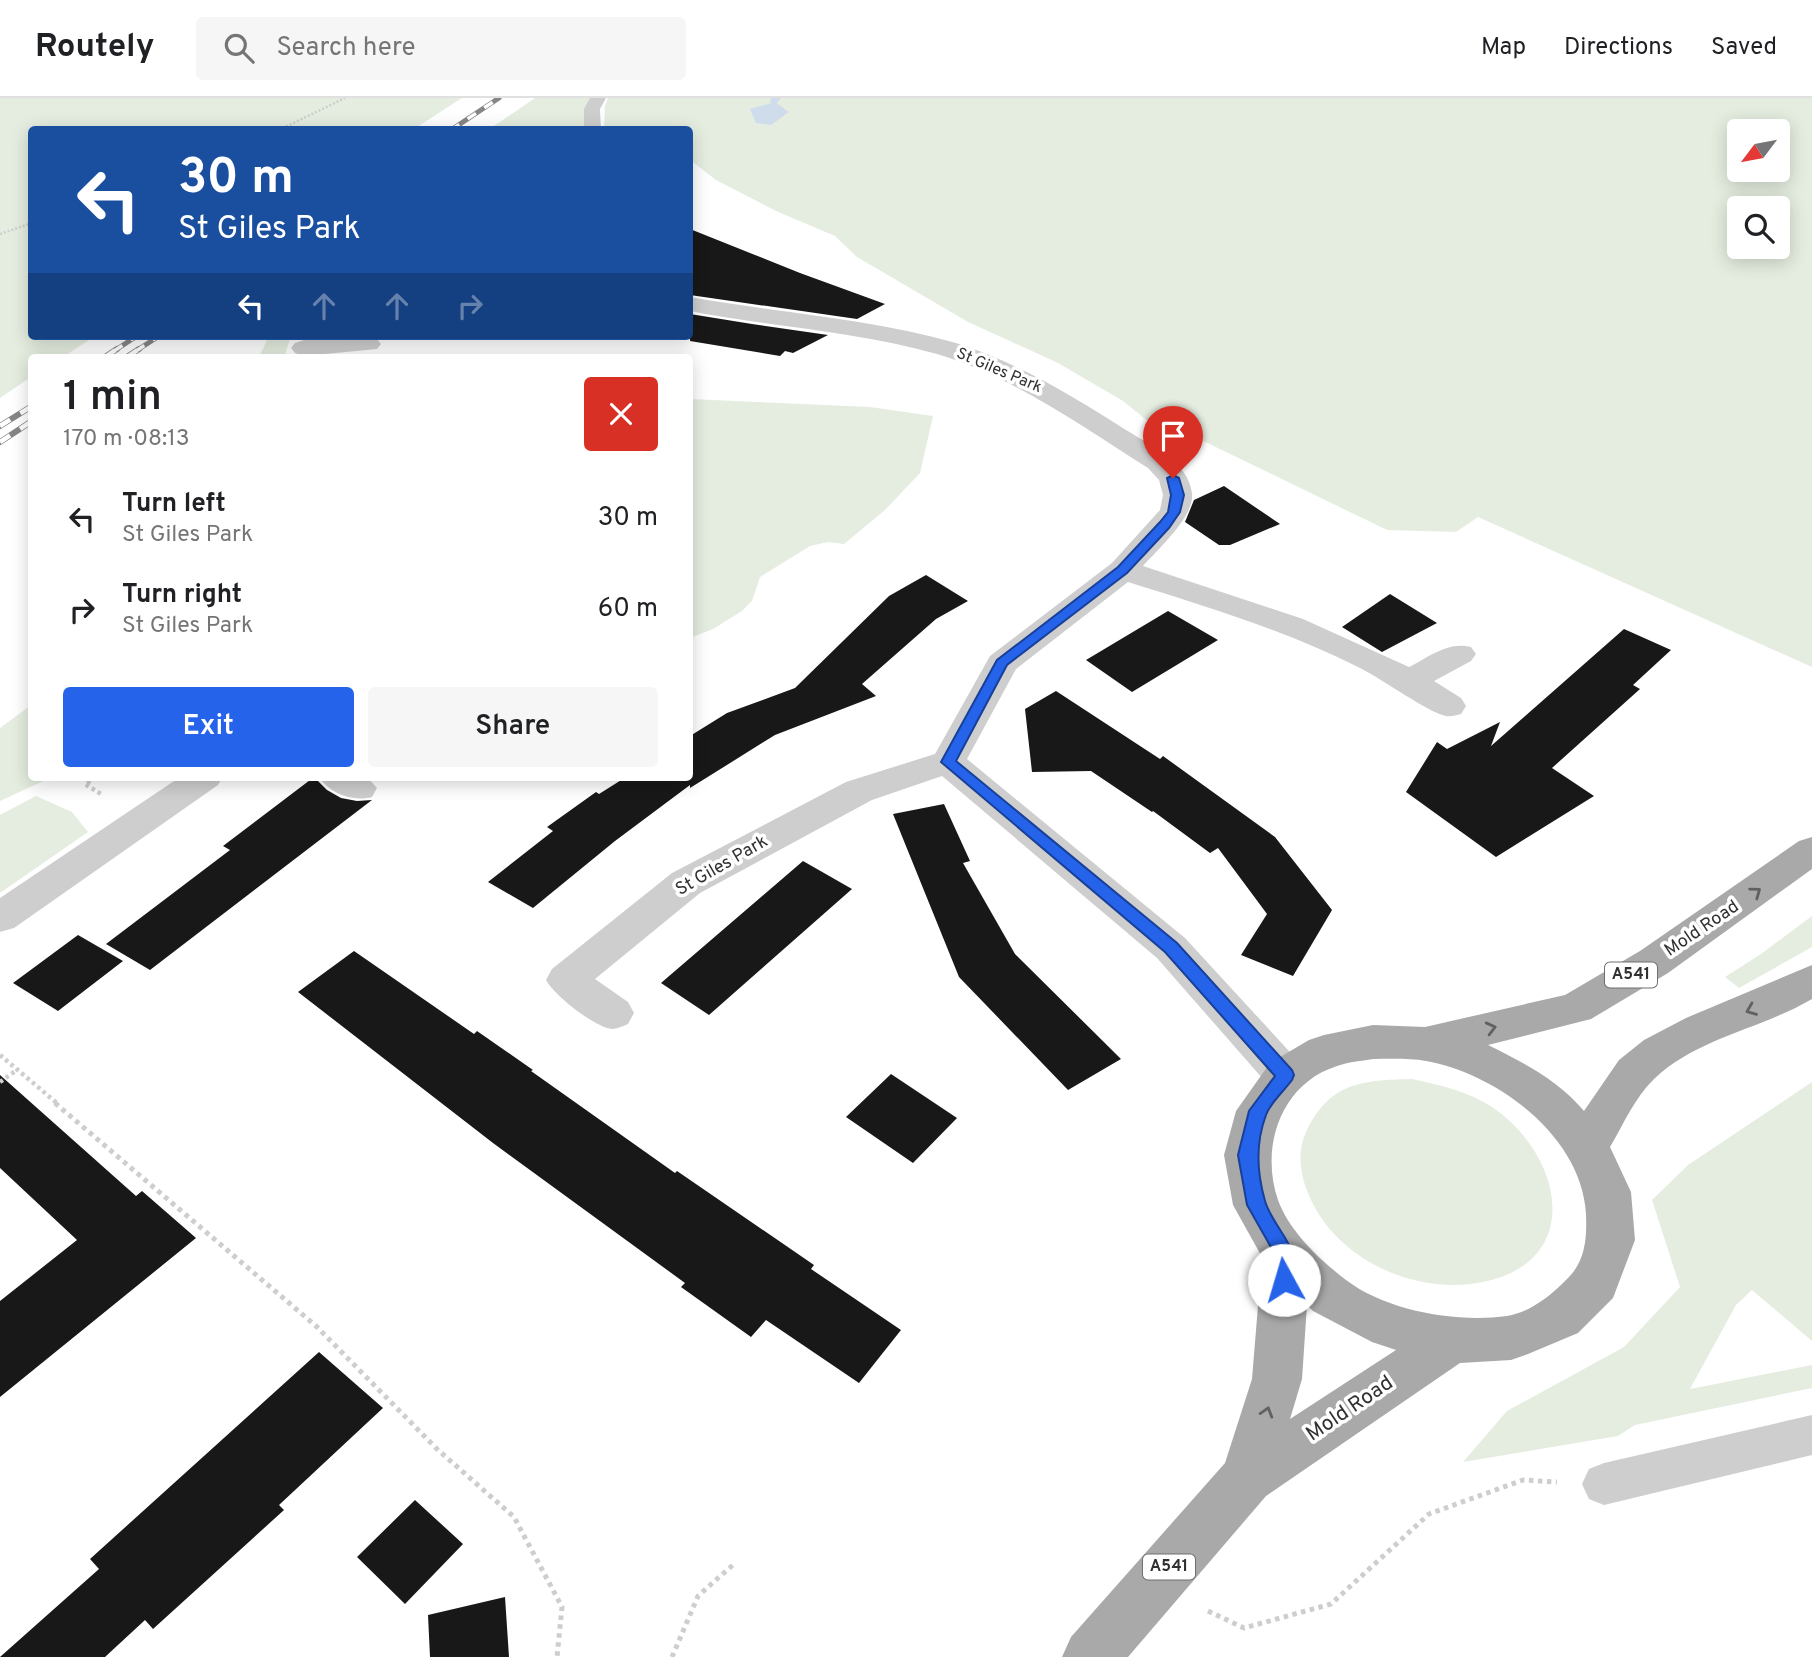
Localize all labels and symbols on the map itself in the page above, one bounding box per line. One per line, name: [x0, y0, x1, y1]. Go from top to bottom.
north arrow: [1727, 119, 1790, 182]
street label: St Giles Park: [953, 344, 1045, 398]
pin: [1143, 406, 1203, 478]
street label: St Giles Park: [672, 830, 772, 902]
one-way arrow: [1748, 887, 1761, 900]
street label: Mold Road: [1660, 896, 1744, 962]
road number: A541: [1605, 962, 1657, 988]
one-way arrow: [1746, 1002, 1758, 1016]
one-way arrow: [1485, 1022, 1497, 1036]
position arrow: [1247, 1243, 1321, 1317]
street label: Mold Road: [1301, 1370, 1399, 1448]
one-way arrow: [1258, 1406, 1273, 1418]
road number: A541: [1143, 1554, 1195, 1580]

